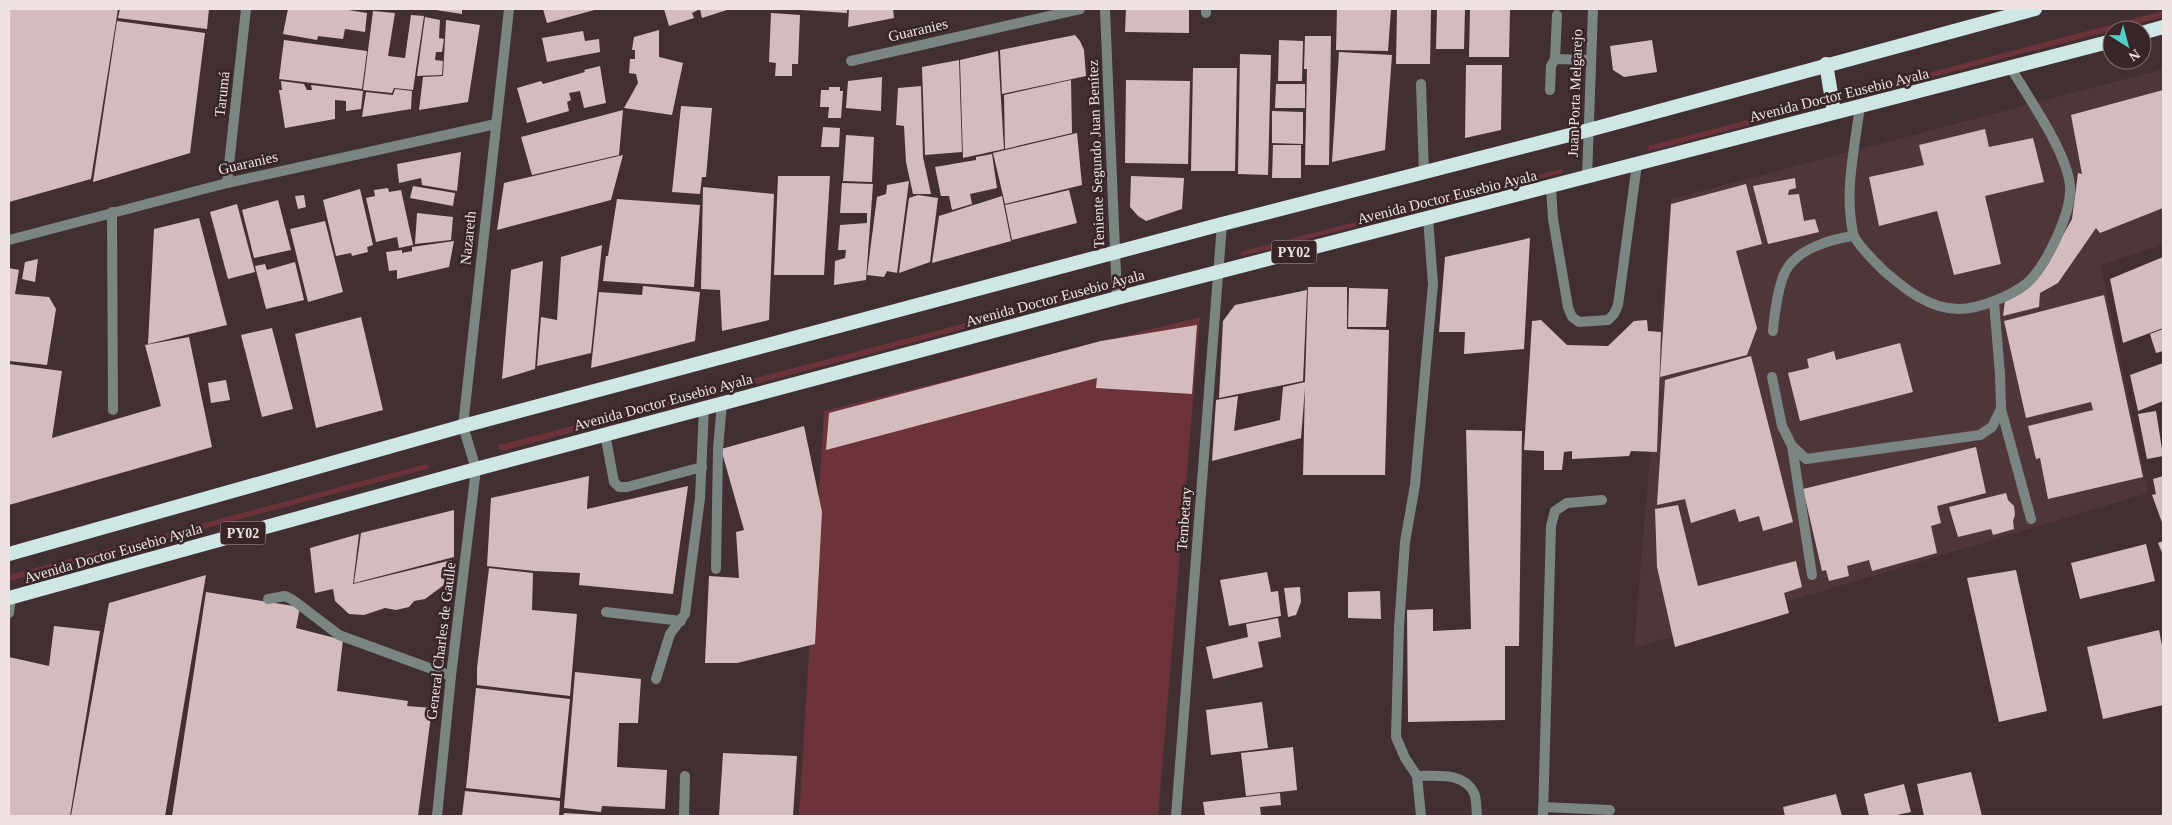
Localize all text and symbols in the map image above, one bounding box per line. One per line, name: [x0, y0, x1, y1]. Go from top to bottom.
street label: Guaranies: [887, 15, 950, 45]
north arrow: [2102, 20, 2152, 70]
street label: Juan Porta Melgarejo: [1565, 29, 1585, 157]
text: N: [2126, 46, 2143, 64]
street label: Teniente Segundo Juan Benítez: [1085, 59, 1107, 248]
street label: Avenida Doctor Eusebio Ayala: [1748, 65, 1931, 125]
street label: Tarumá: [212, 70, 232, 118]
street label: Guaranies: [217, 148, 280, 178]
street label: Avenida Doctor Eusebio Ayala: [1356, 167, 1539, 227]
street label: Nazareth: [457, 210, 479, 266]
road number: PY02: [1272, 240, 1316, 264]
street label: Avenida Doctor Eusebio Ayala: [964, 266, 1147, 330]
street label: Avenida Doctor Eusebio Ayala: [572, 370, 755, 434]
street label: Tembetary: [1174, 486, 1194, 551]
street label: Avenida Doctor Eusebio Ayala: [22, 520, 204, 586]
road number: PY02: [220, 522, 266, 544]
street label: General Charles de Gaulle: [423, 561, 459, 721]

